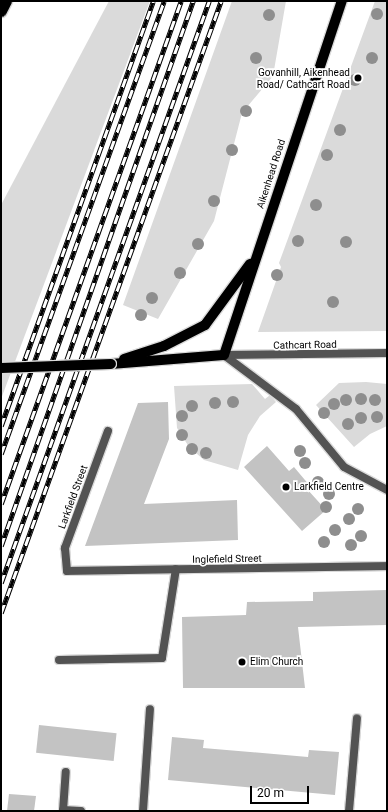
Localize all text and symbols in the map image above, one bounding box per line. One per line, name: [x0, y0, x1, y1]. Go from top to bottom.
place label: Govanhill, Aikenhead Road/ Cathcart Road: [257, 66, 350, 90]
marker: Govanhill, Aikenhead Road/ Cathcart Road: [353, 73, 363, 83]
street label: Aikenhead Road: [254, 138, 288, 210]
street label: Cathcart Road: [273, 338, 337, 352]
street label: Larkfield Street: [56, 463, 90, 531]
place label: Larkfield Centre: [294, 481, 364, 493]
marker: Larkfield Centre: [281, 482, 291, 492]
street label: Inglefield Street: [192, 552, 262, 566]
place label: Elim Church: [250, 656, 303, 668]
marker: Elim Church: [237, 657, 247, 667]
scale bar: [252, 778, 311, 804]
text: 20 m: [257, 786, 284, 800]

